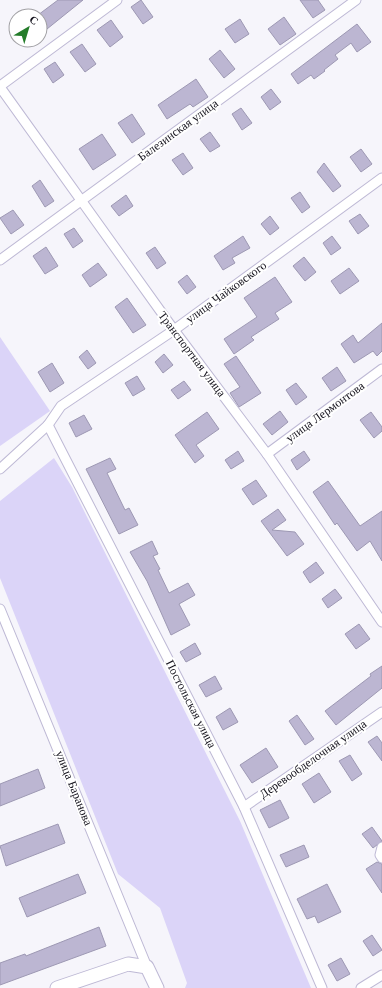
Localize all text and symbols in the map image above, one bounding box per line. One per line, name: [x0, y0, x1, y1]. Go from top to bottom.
north arrow: [8, 8, 48, 48]
text: С: [27, 13, 41, 27]
street label: Балезинская улица: [135, 96, 221, 164]
street label: улица Чайковского: [183, 258, 269, 326]
street label: Транспортная улица: [155, 309, 229, 400]
street label: улица Лермонтова: [283, 378, 368, 445]
street label: Постольская улица: [163, 658, 220, 751]
street label: Деревообделочная улица: [257, 716, 370, 801]
street label: улица Баранова: [53, 749, 96, 828]

